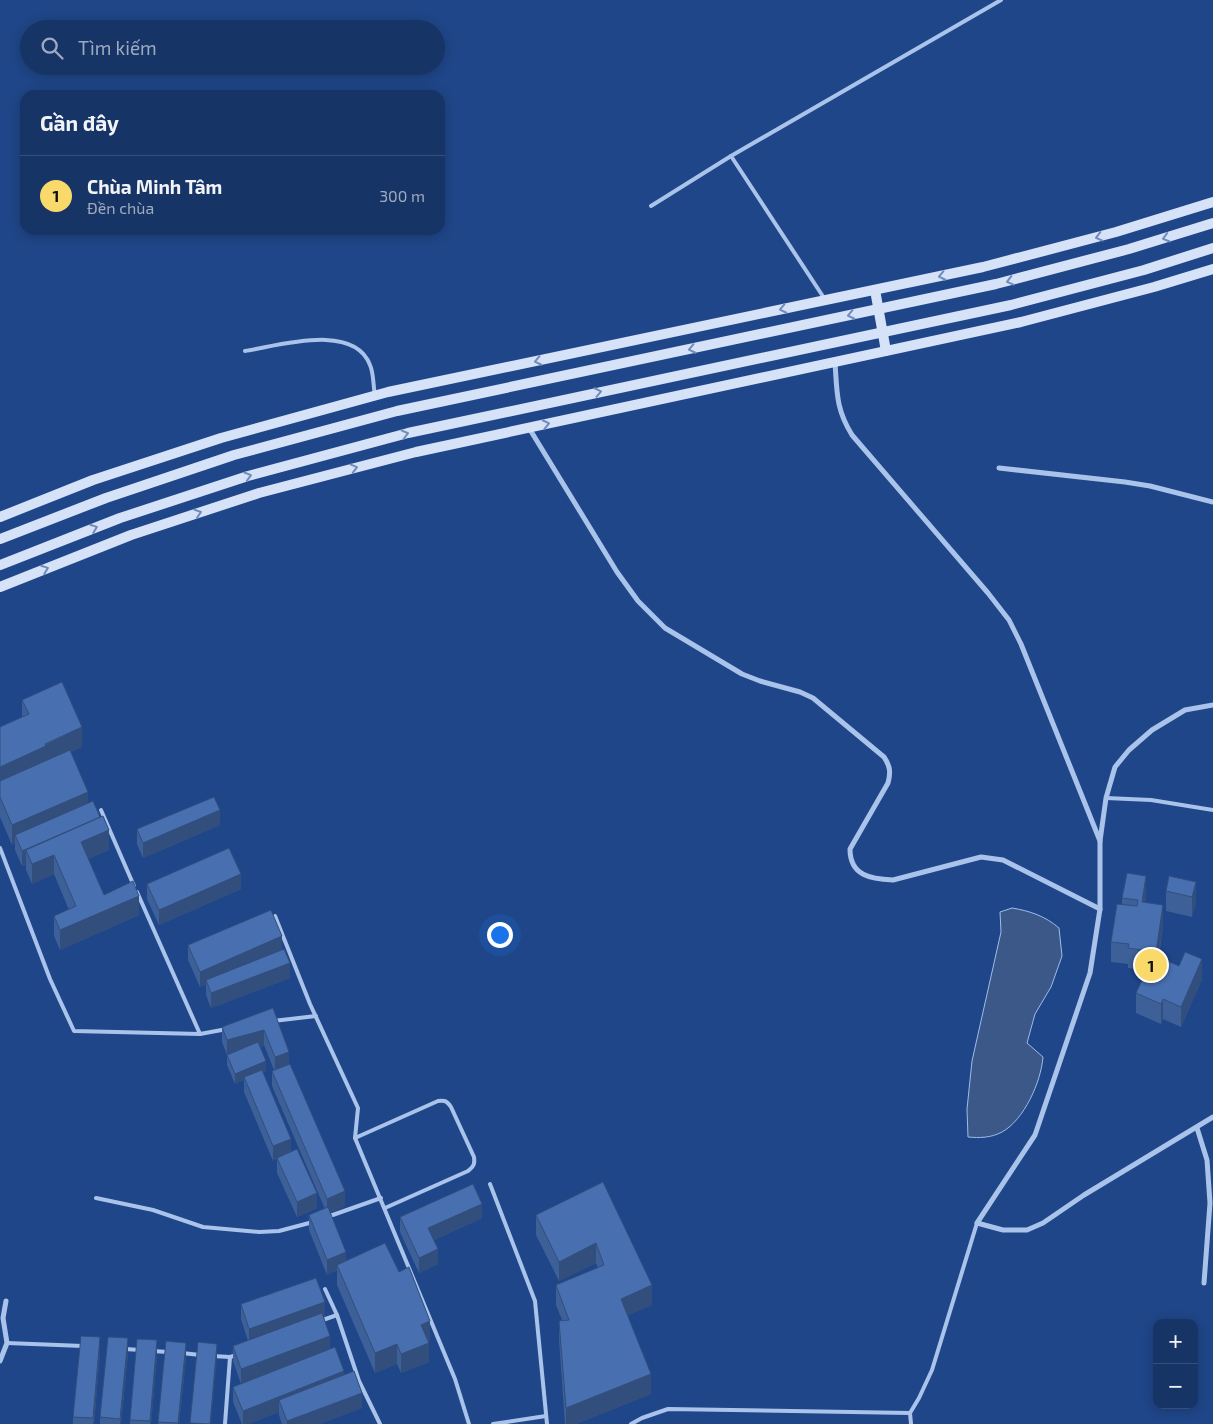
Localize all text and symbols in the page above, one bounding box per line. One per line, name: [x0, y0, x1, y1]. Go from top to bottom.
search box: [20, 20, 445, 75]
icon: search: [38, 34, 66, 62]
text: Tìm kiếm: [78, 36, 157, 59]
text: Gần đây: [40, 110, 119, 135]
text: Chùa Minh Tâm: [87, 175, 222, 198]
text: 1: [53, 186, 59, 205]
text: 300 m: [379, 186, 425, 205]
text: Đền chùa: [87, 198, 154, 217]
one-way arrow: [1096, 231, 1104, 241]
one-way arrow: [1163, 232, 1171, 242]
one-way arrow: [937, 270, 946, 280]
one-way arrow: [1006, 275, 1014, 285]
one-way arrow: [778, 303, 787, 314]
one-way arrow: [846, 309, 855, 320]
one-way arrow: [687, 343, 696, 353]
one-way arrow: [534, 355, 542, 365]
one-way arrow: [594, 387, 603, 398]
one-way arrow: [542, 419, 551, 430]
one-way arrow: [400, 429, 409, 440]
one-way arrow: [350, 463, 359, 474]
one-way arrow: [243, 472, 252, 482]
one-way arrow: [193, 509, 202, 519]
one-way arrow: [89, 524, 98, 535]
one-way arrow: [41, 565, 49, 575]
your location: [487, 922, 513, 948]
pin: 1: [1135, 946, 1167, 984]
map controls: [1153, 1319, 1198, 1409]
button: +: [1153, 1319, 1198, 1364]
button: −: [1153, 1364, 1198, 1409]

